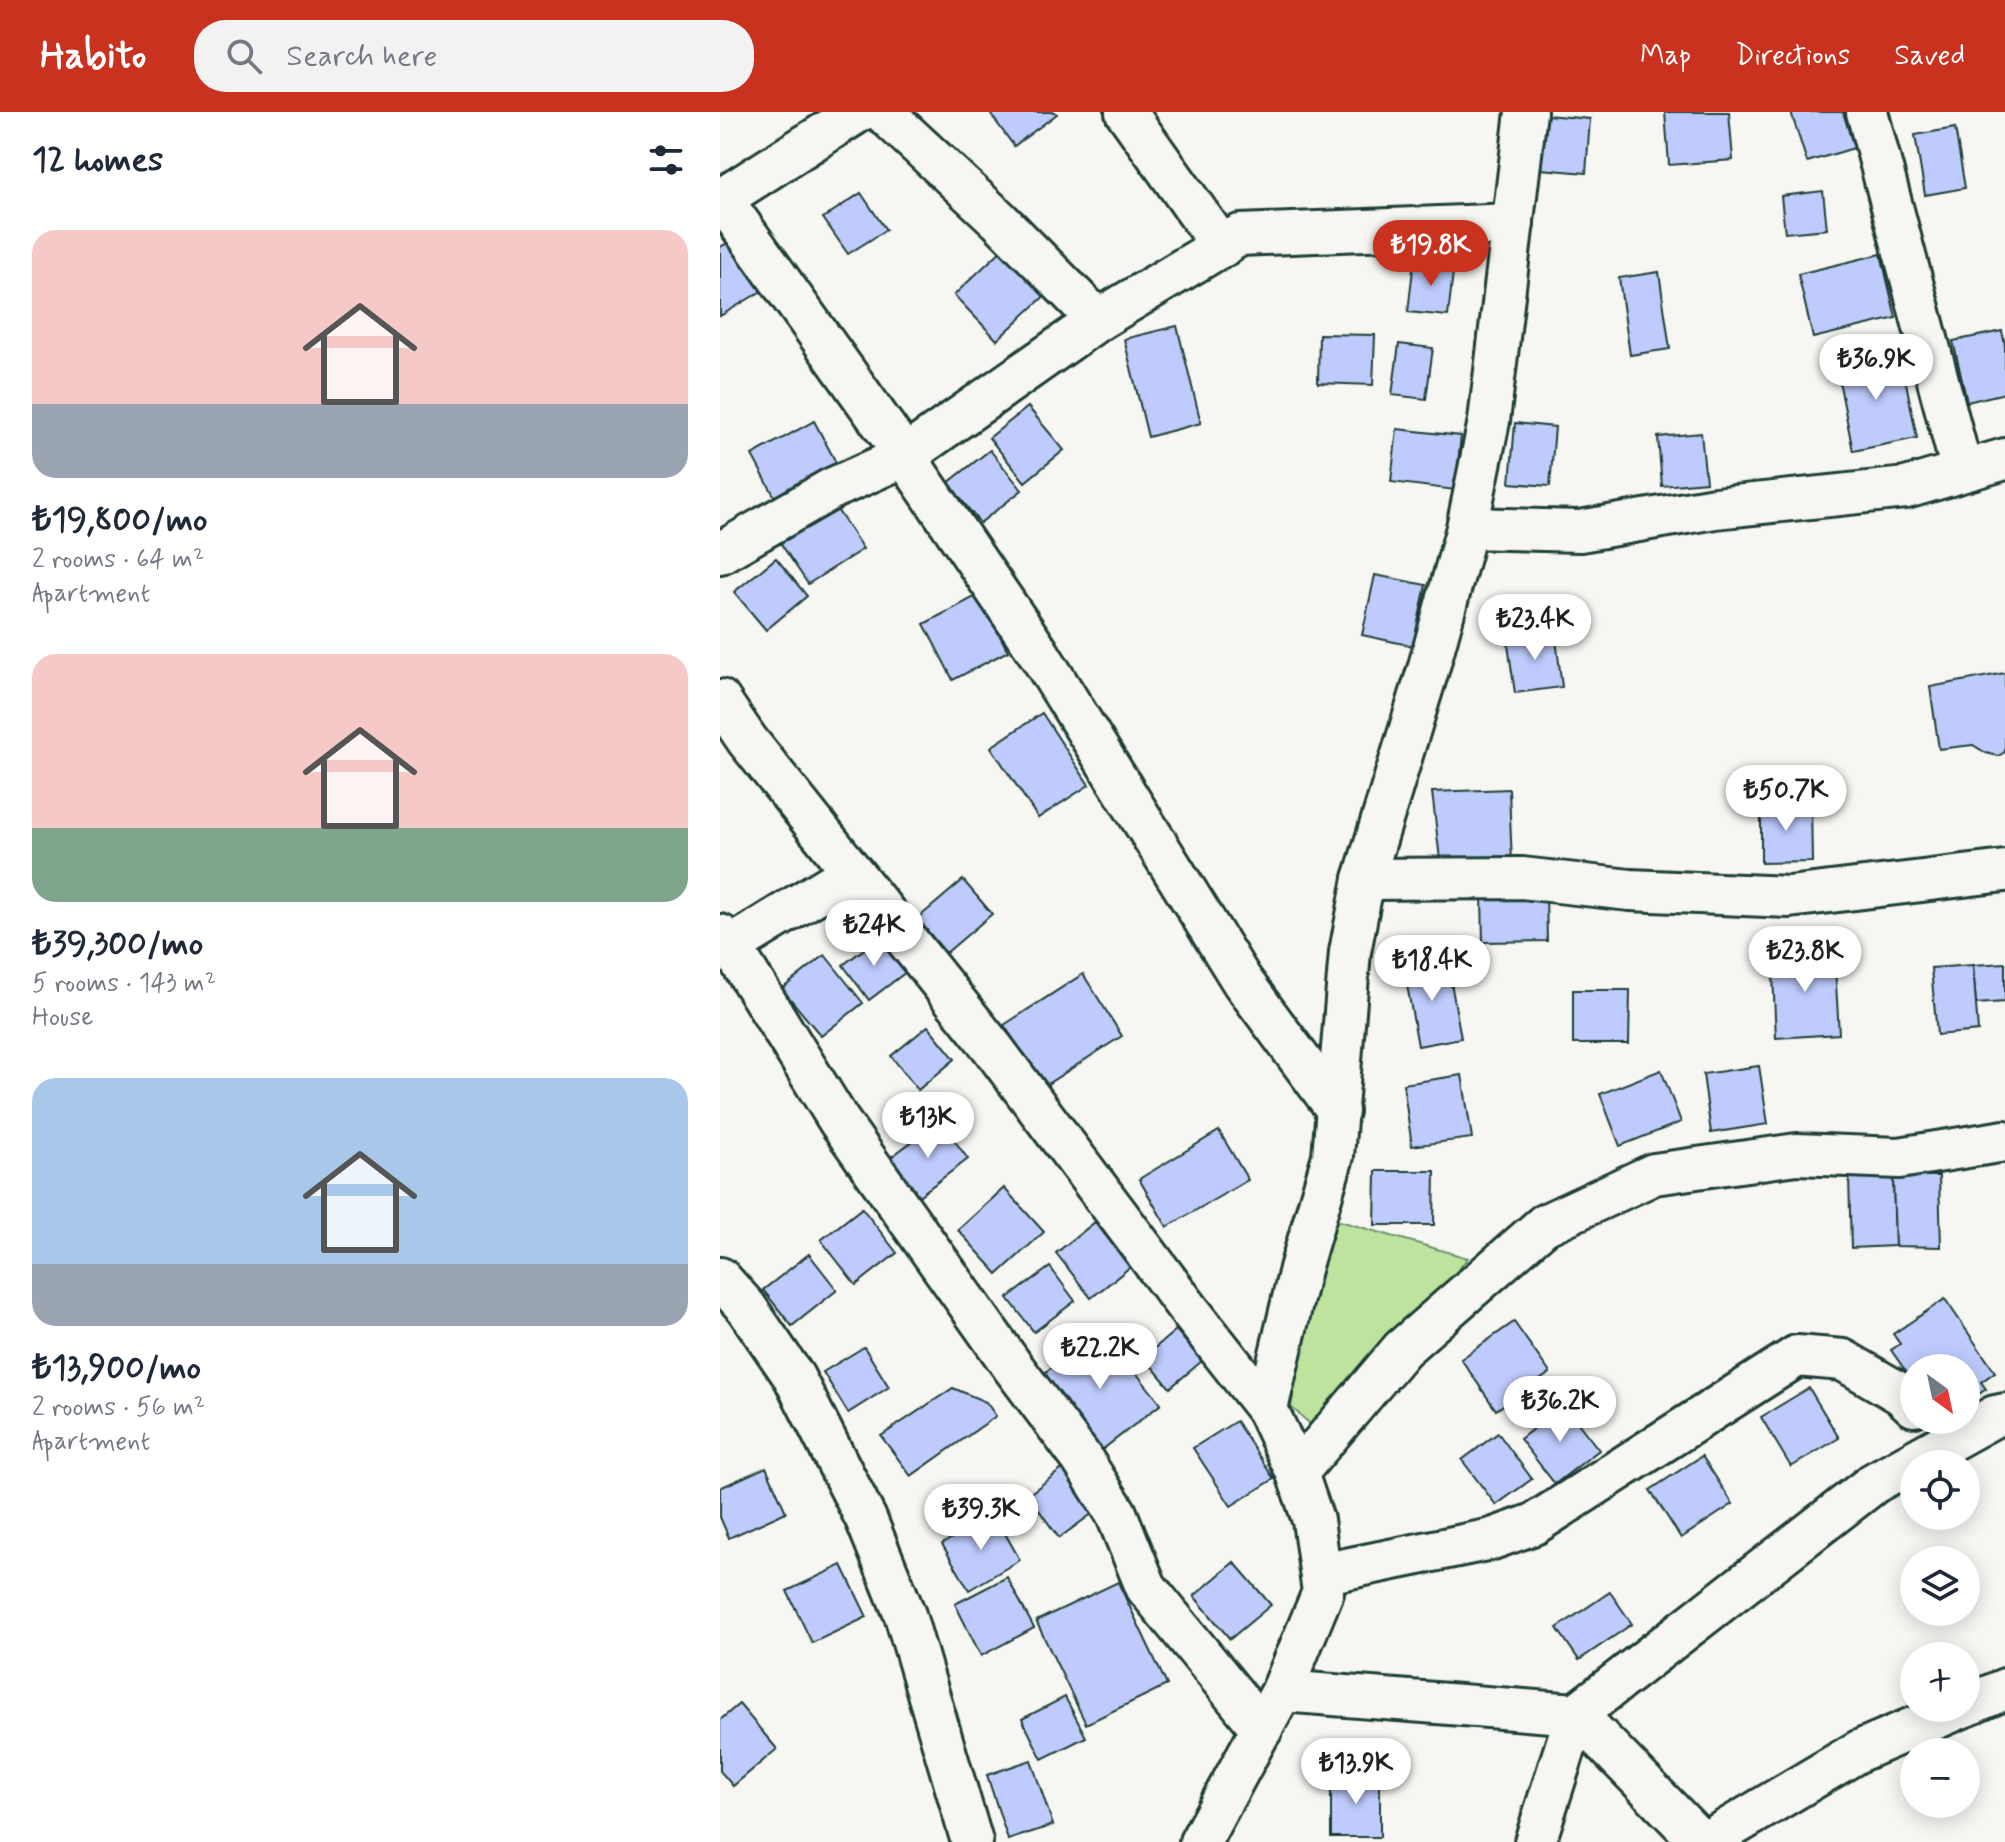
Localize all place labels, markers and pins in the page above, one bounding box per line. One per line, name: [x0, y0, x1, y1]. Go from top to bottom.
pin: ₺19.8K: [1366, 220, 1496, 288]
pin: ₺36.9K: [1811, 334, 1941, 402]
pin: ₺23.4K: [1470, 594, 1600, 662]
pin: ₺50.7K: [1721, 765, 1851, 833]
pin: ₺24K: [827, 900, 921, 968]
pin: ₺23.8K: [1740, 926, 1870, 994]
pin: ₺18.4K: [1367, 935, 1497, 1003]
pin: ₺13K: [881, 1092, 975, 1160]
pin: ₺22.2K: [1035, 1323, 1165, 1391]
pin: ₺36.2K: [1495, 1376, 1625, 1444]
pin: ₺39.3K: [916, 1484, 1046, 1552]
pin: ₺13.9K: [1291, 1738, 1421, 1806]

